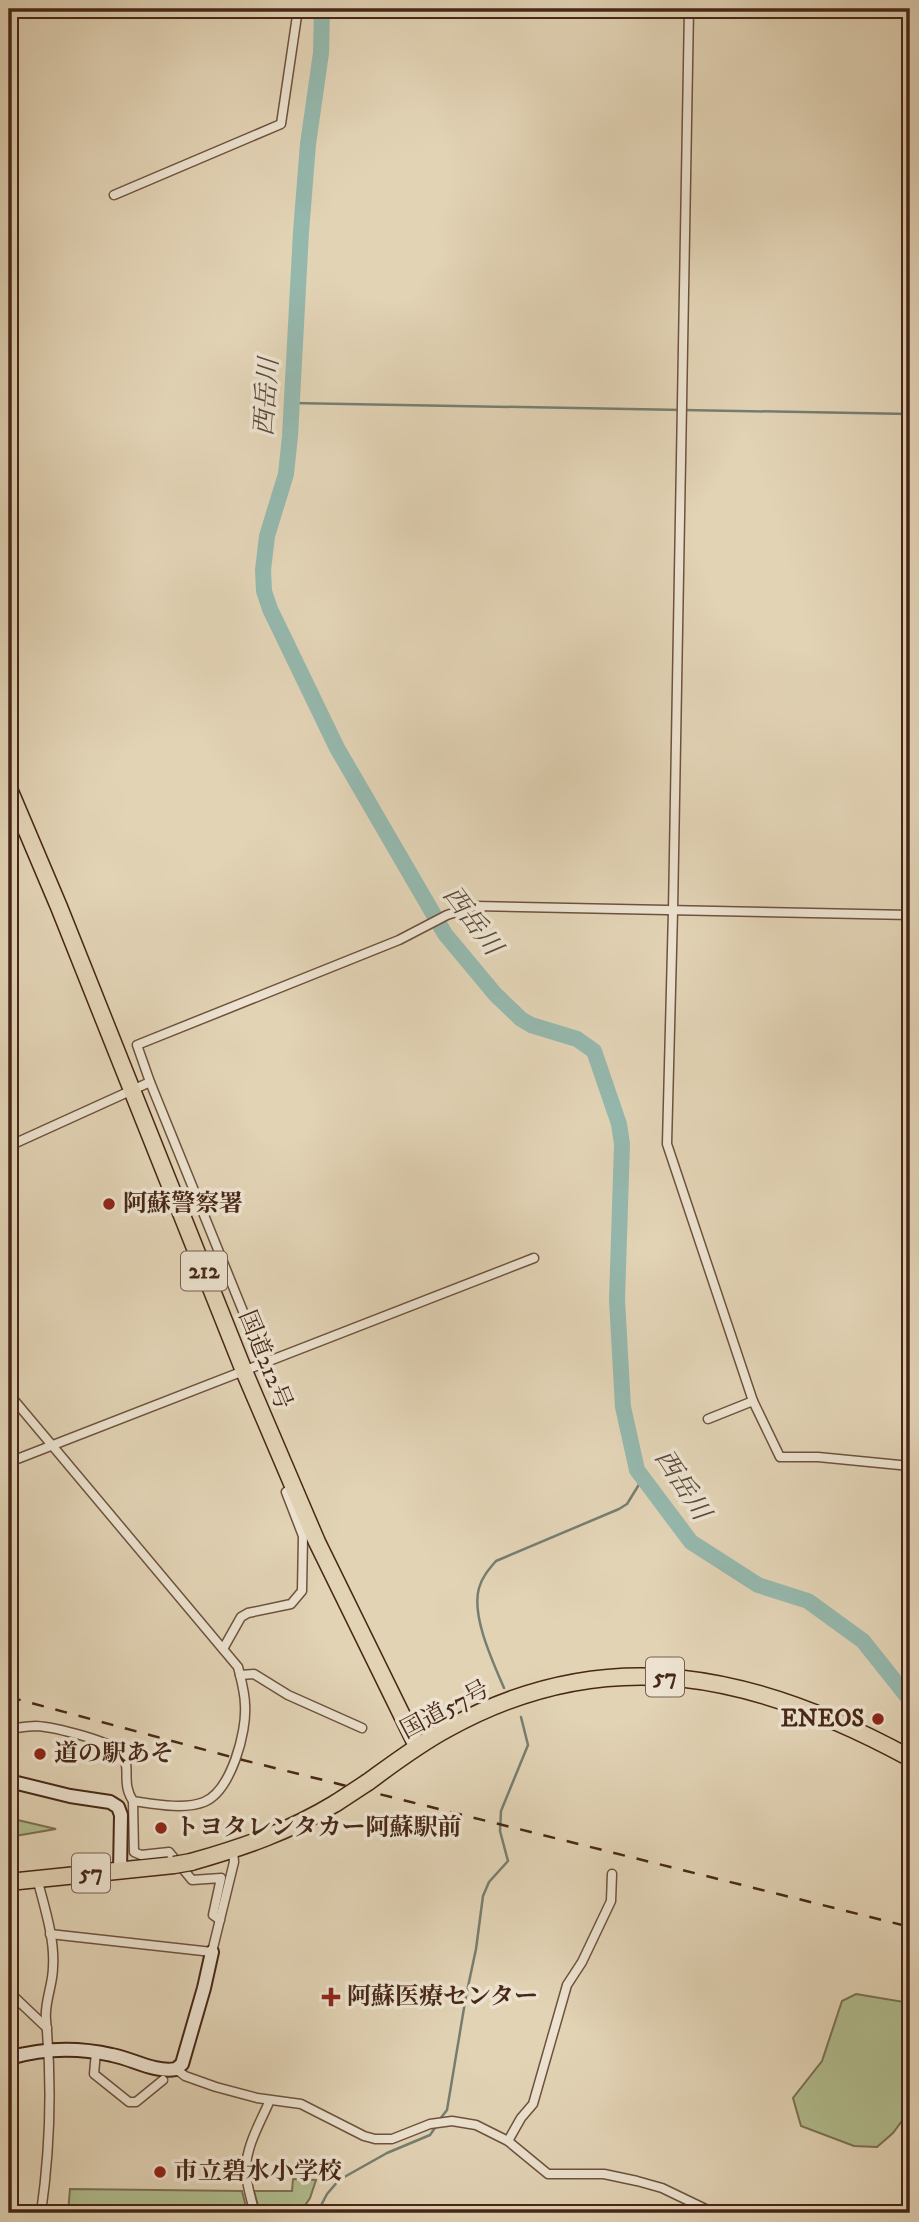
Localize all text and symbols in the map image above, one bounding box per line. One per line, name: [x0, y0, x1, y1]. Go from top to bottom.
water label: 西岳川: [248, 354, 286, 437]
water label: 西岳川: [435, 880, 510, 964]
place label: 阿蘇警察署: [123, 1189, 243, 1219]
marker: 阿蘇警察署: [101, 1196, 117, 1212]
road number: 212: [181, 1252, 227, 1290]
street label: 国道212号: [232, 1306, 298, 1414]
water label: 西岳川: [647, 1443, 719, 1529]
road number: 57: [646, 1658, 684, 1696]
street label: 国道57号: [395, 1674, 495, 1746]
place label: ENEOS: [781, 1704, 864, 1734]
marker: ENEOS: [870, 1711, 886, 1727]
place label: 道の駅あそ: [54, 1739, 174, 1769]
marker: 道の駅あそ: [32, 1746, 48, 1762]
place label: トヨタレンタカー阿蘇駅前: [175, 1813, 461, 1843]
marker: トヨタレンタカー阿蘇駅前: [153, 1820, 169, 1836]
road number: 57: [72, 1854, 110, 1892]
place label: 阿蘇医療センター: [347, 1982, 538, 2012]
marker: 阿蘇医療センター: [321, 1987, 341, 2007]
place label: 市立碧水小学校: [174, 2157, 342, 2187]
marker: 市立碧水小学校: [152, 2164, 168, 2180]

